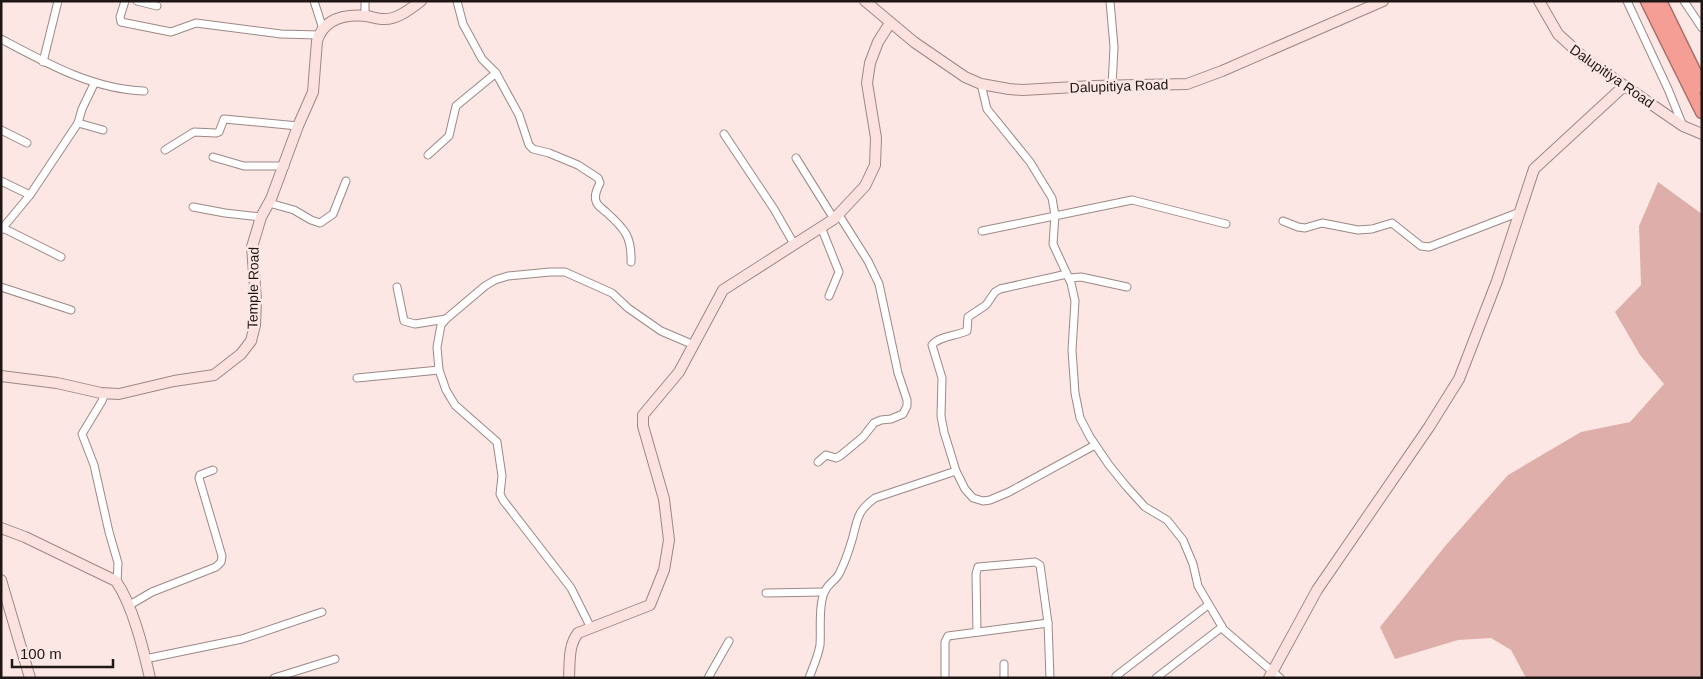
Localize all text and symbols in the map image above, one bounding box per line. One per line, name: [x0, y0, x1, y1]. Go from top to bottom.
street label: Dalupitiya Road: [1567, 41, 1657, 111]
street label: Dalupitiya Road: [1069, 76, 1169, 96]
street label: Temple Road: [244, 247, 262, 329]
scale bar: [12, 636, 114, 668]
text: 100 m: [20, 645, 62, 662]

